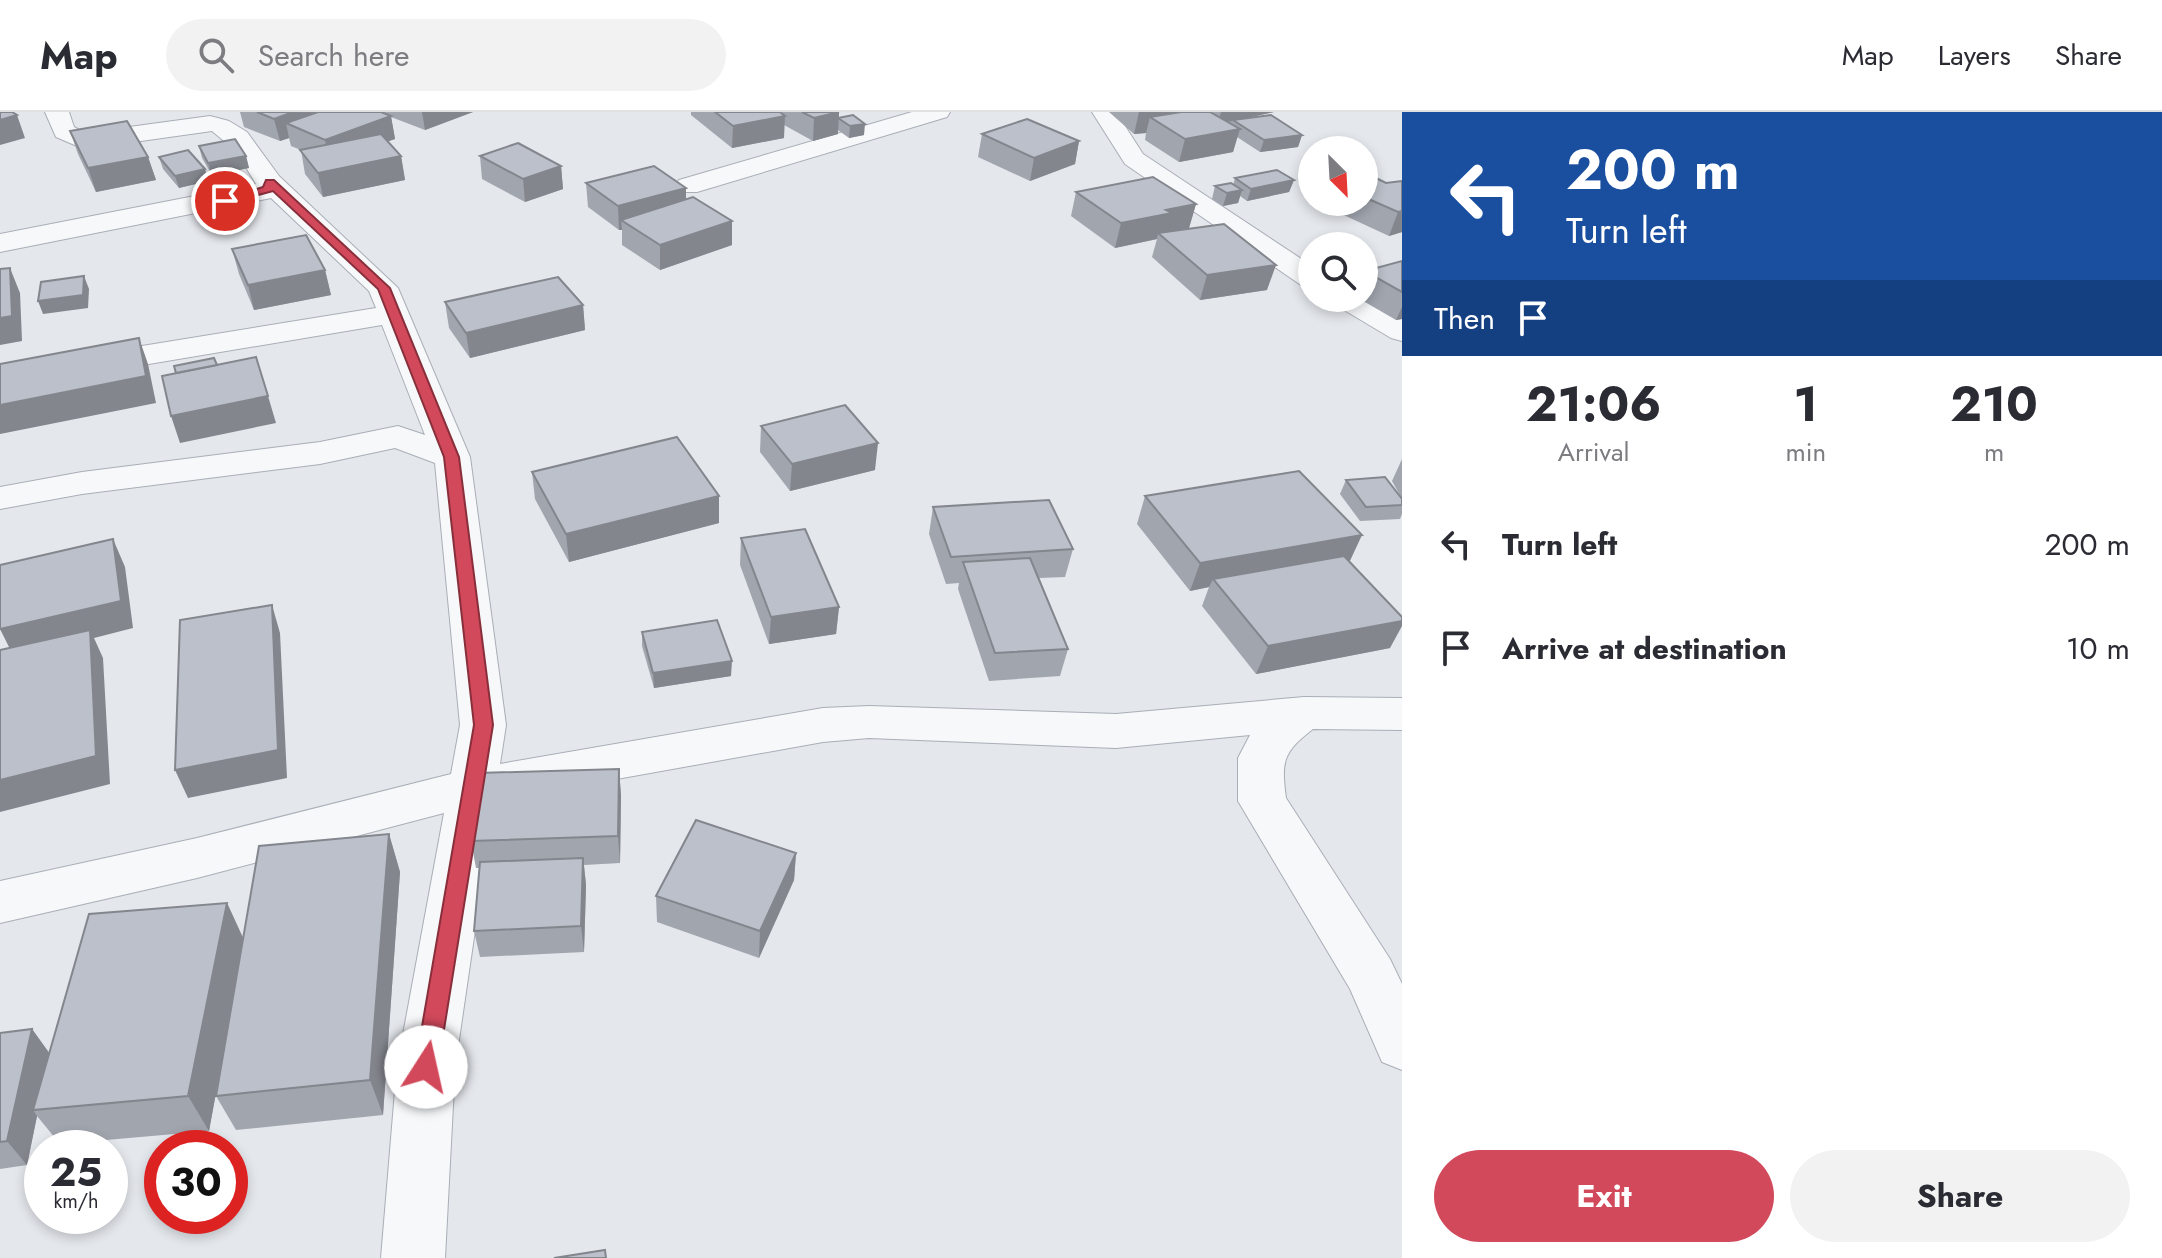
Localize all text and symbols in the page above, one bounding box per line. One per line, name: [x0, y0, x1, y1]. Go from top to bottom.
search box: [166, 19, 726, 91]
text: Map: [40, 28, 118, 83]
icon: search: [194, 33, 238, 77]
text: Search here: [258, 34, 410, 77]
text: Map: [1842, 35, 1894, 76]
text: Layers: [1938, 35, 2011, 76]
text: Share: [2055, 35, 2122, 76]
text: 200 m: [1566, 129, 1740, 210]
north arrow: [1298, 136, 1378, 216]
map controls: [1298, 136, 1378, 312]
icon: left: [1434, 144, 1538, 248]
pin: [191, 167, 259, 235]
icon: arrive: [203, 179, 247, 223]
text: Turn left: [1566, 204, 1687, 256]
button: search: [1298, 232, 1378, 312]
icon: arrive: [1511, 296, 1555, 340]
text: Then: [1434, 297, 1495, 340]
text: 21:06: [1526, 370, 1661, 439]
text: 1: [1794, 370, 1818, 439]
text: 210: [1950, 370, 2038, 439]
text: Arrival: [1558, 433, 1630, 471]
text: min: [1785, 433, 1826, 471]
text: m: [1984, 433, 2004, 471]
icon: left: [1434, 522, 1478, 566]
text: Turn left: [1502, 523, 1617, 566]
text: 200 m: [2045, 523, 2130, 566]
icon: arrive: [1434, 626, 1478, 670]
text: Arrive at destination: [1502, 627, 1787, 670]
text: 10 m: [2066, 627, 2130, 670]
position arrow: [384, 1025, 468, 1109]
speed limit sign: 30: [144, 1130, 248, 1234]
text: 25: [50, 1143, 102, 1201]
button: Exit: [1434, 1150, 1774, 1242]
button: Share: [1790, 1150, 2130, 1242]
text: km/h: [53, 1187, 99, 1216]

